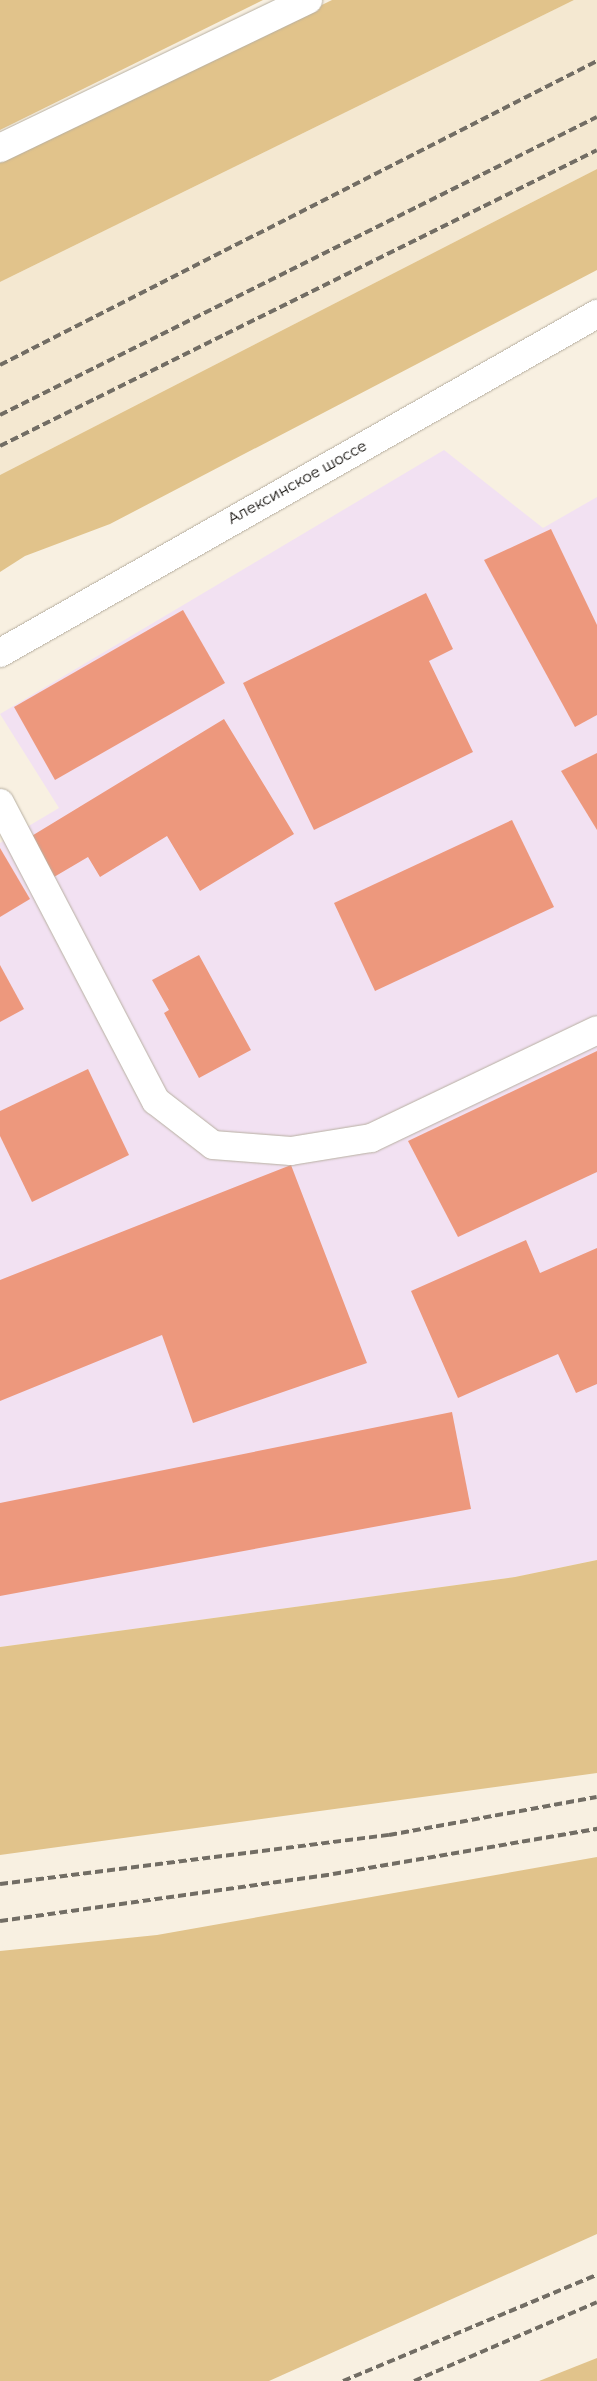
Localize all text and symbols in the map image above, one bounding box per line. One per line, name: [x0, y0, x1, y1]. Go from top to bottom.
street label: Алексинское шоссе: [224, 436, 370, 528]

